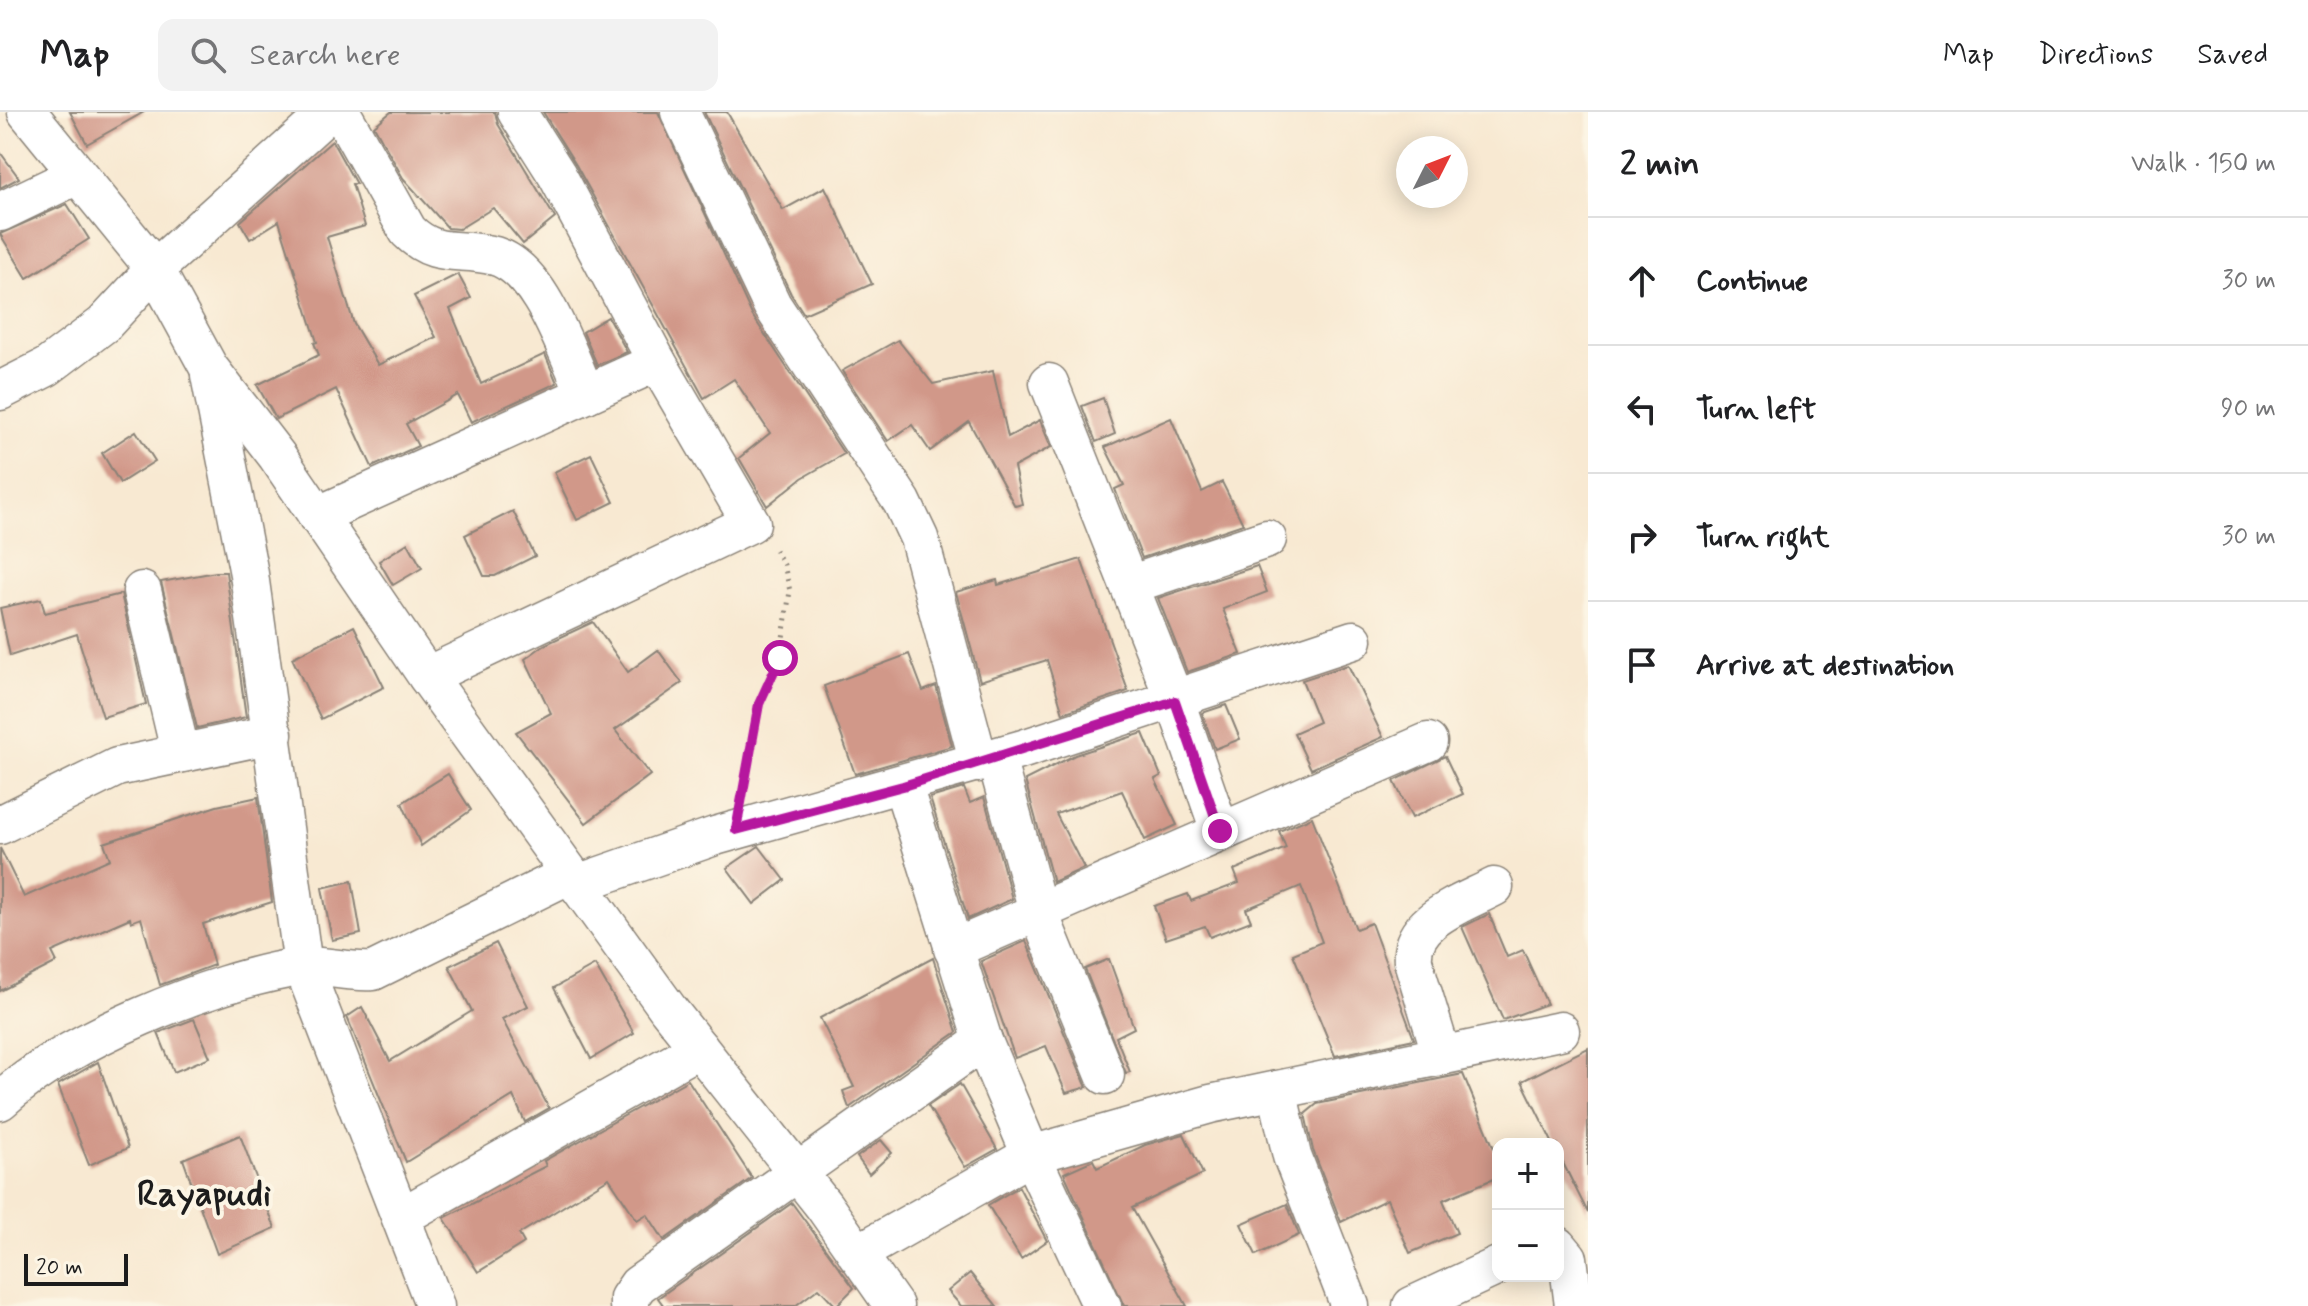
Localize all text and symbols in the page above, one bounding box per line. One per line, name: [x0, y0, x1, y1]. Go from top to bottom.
search box: [158, 19, 718, 91]
text: Map: [40, 31, 110, 80]
icon: search: [186, 33, 230, 77]
text: Search here: [250, 36, 401, 75]
text: Map: [1943, 37, 1994, 74]
text: Directions: [2038, 37, 2153, 74]
text: Saved: [2197, 37, 2268, 74]
north arrow: [1396, 136, 1468, 208]
text: 2 min: [1620, 142, 1700, 187]
text: Walk · 150 m: [2131, 147, 2276, 181]
icon: ahead: [1620, 259, 1664, 303]
text: Continue: [1696, 262, 1808, 301]
text: 30 m: [2222, 264, 2276, 298]
icon: left: [1620, 387, 1664, 431]
text: Turn left: [1696, 390, 1816, 429]
text: 90 m: [2221, 392, 2276, 426]
icon: right: [1620, 515, 1664, 559]
text: Turn right: [1696, 518, 1829, 557]
text: 30 m: [2222, 520, 2276, 554]
route start: [762, 640, 798, 676]
icon: arrive: [1620, 643, 1664, 687]
text: Arrive at destination: [1696, 646, 1954, 685]
route end: [1202, 813, 1238, 849]
map controls: [1492, 1138, 1564, 1282]
button: +: [1492, 1138, 1564, 1210]
district label: Rayapudi: [137, 1172, 271, 1219]
button: −: [1492, 1210, 1564, 1282]
scale bar: [24, 1250, 128, 1286]
text: 20 m: [36, 1254, 83, 1282]

